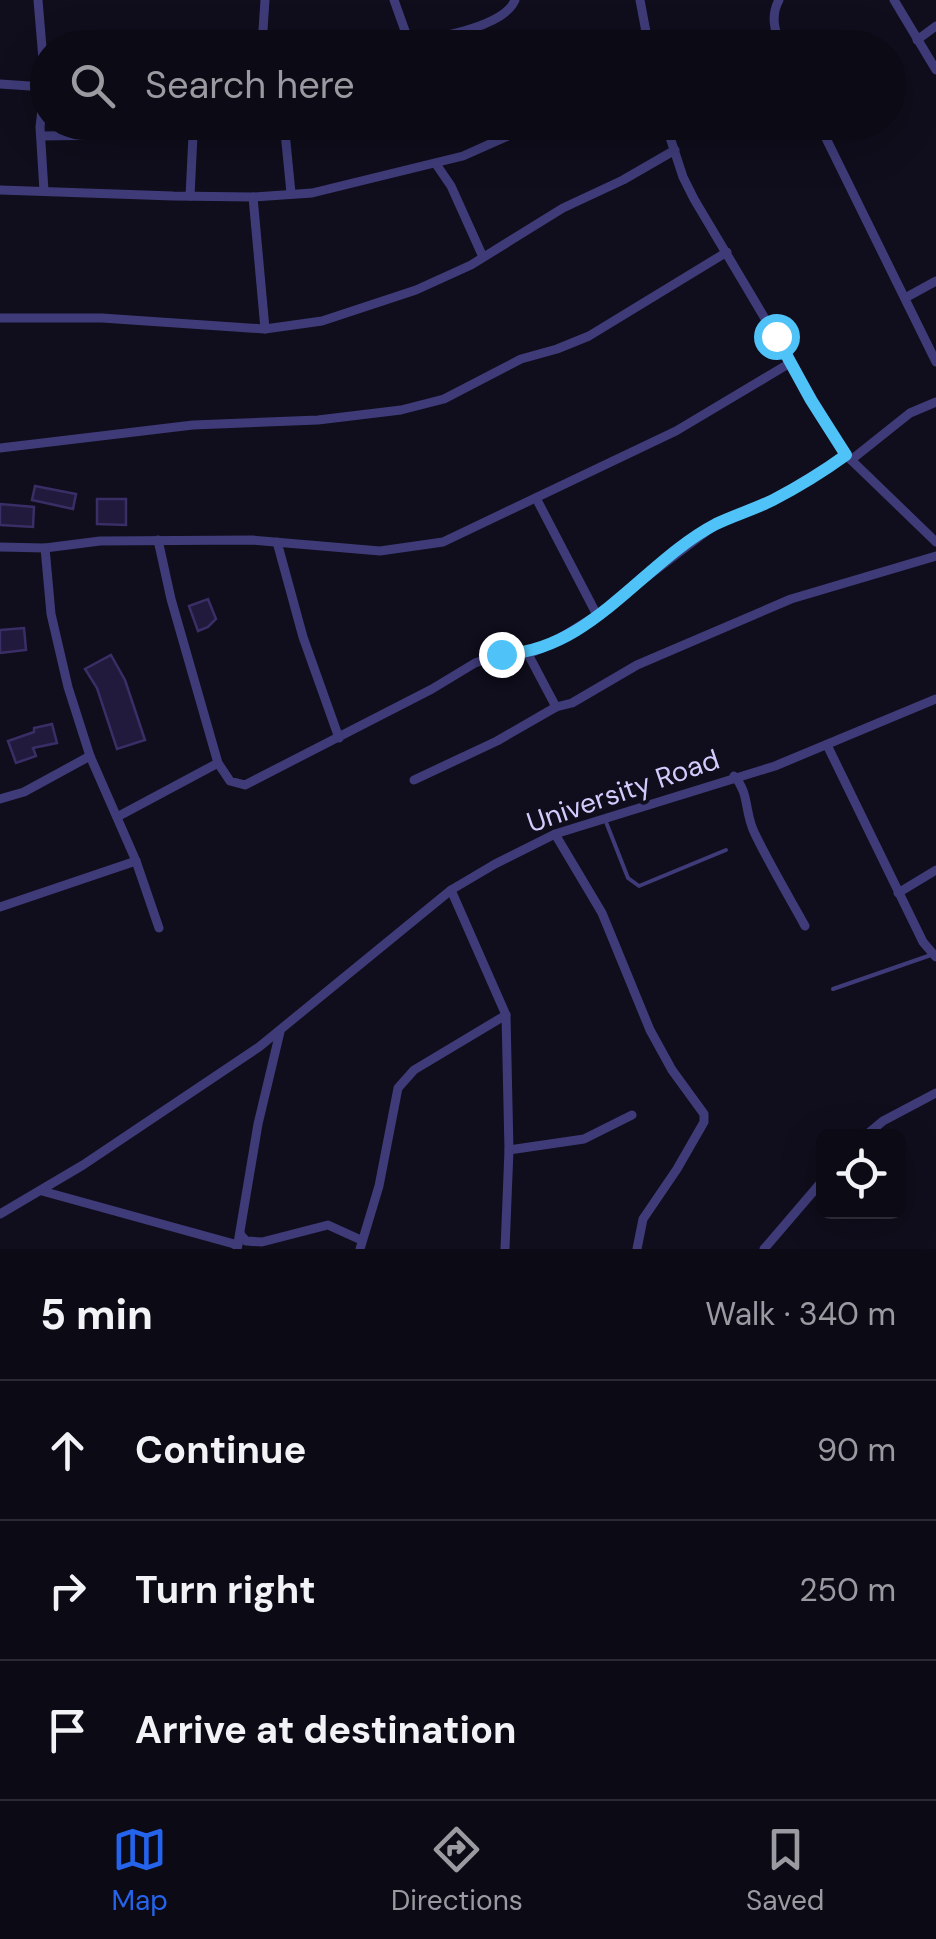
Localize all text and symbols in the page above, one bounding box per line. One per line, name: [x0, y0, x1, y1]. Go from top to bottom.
search box: [30, 30, 906, 140]
icon: search: [65, 58, 120, 113]
text: Search here: [145, 60, 355, 110]
route start: [754, 314, 800, 360]
route end: [479, 632, 525, 678]
street label: University Road: [522, 741, 724, 841]
map controls: [816, 1129, 906, 1219]
button: locate: [816, 1129, 906, 1219]
text: 5 min: [40, 1287, 153, 1342]
text: Walk · 340 m: [705, 1293, 896, 1335]
icon: ahead: [40, 1423, 95, 1478]
text: Continue: [135, 1425, 306, 1475]
text: 90 m: [817, 1429, 896, 1471]
icon: right: [40, 1563, 95, 1618]
text: Turn right: [135, 1565, 316, 1615]
text: 250 m: [799, 1569, 896, 1611]
icon: arrive: [40, 1703, 95, 1758]
text: Arrive at destination: [135, 1705, 517, 1755]
tab: Map: [112, 1822, 168, 1919]
tab: Directions: [391, 1822, 523, 1919]
tab: Saved: [746, 1822, 824, 1919]

